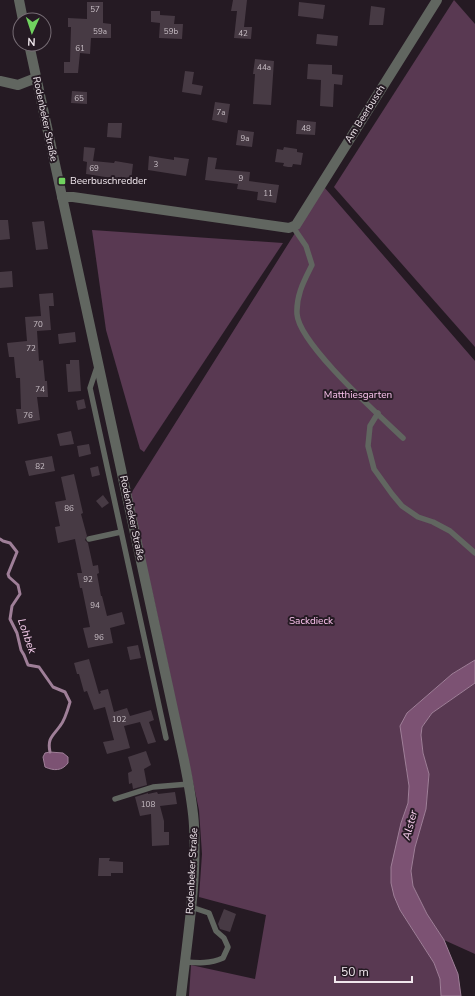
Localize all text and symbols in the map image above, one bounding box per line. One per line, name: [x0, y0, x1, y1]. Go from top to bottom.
house number: 57: [90, 4, 100, 15]
north arrow: [12, 12, 52, 52]
house number: 59a: [93, 26, 107, 37]
house number: 59b: [164, 26, 178, 37]
house number: 42: [238, 28, 248, 39]
text: N: [27, 34, 36, 49]
house number: 61: [75, 43, 85, 54]
house number: 44a: [257, 62, 271, 73]
street label: Rodenbeker Straße: [29, 75, 61, 163]
street label: Am Beerbusch: [342, 82, 388, 146]
house number: 65: [74, 93, 84, 104]
house number: 7a: [216, 107, 226, 118]
house number: 48: [301, 123, 311, 134]
house number: 9a: [240, 133, 250, 144]
house number: 3: [154, 159, 159, 170]
house number: 69: [89, 163, 99, 174]
house number: 9: [239, 173, 244, 184]
place label: Beerbuschredder: [70, 174, 147, 188]
marker: Beerbuschredder: [57, 176, 67, 186]
house number: 11: [263, 188, 273, 199]
house number: 70: [33, 319, 43, 330]
house number: 72: [26, 343, 36, 354]
house number: 74: [35, 384, 45, 395]
park label: Matthiesgarten: [324, 388, 392, 402]
house number: 76: [23, 410, 33, 421]
house number: 82: [35, 461, 45, 472]
street label: Rodenbeker Straße: [116, 474, 148, 562]
house number: 86: [64, 503, 74, 514]
house number: 92: [83, 574, 93, 585]
house number: 94: [90, 600, 100, 611]
park label: Sackdieck: [289, 614, 334, 628]
water label: Lohbek: [14, 617, 40, 656]
house number: 96: [94, 632, 104, 643]
house number: 102: [112, 714, 126, 725]
house number: 108: [141, 799, 155, 810]
water label: Alster: [399, 808, 421, 842]
street label: Rodenbeker Straße: [183, 827, 201, 915]
scale bar: [335, 958, 412, 984]
text: 50 m: [341, 964, 369, 980]

